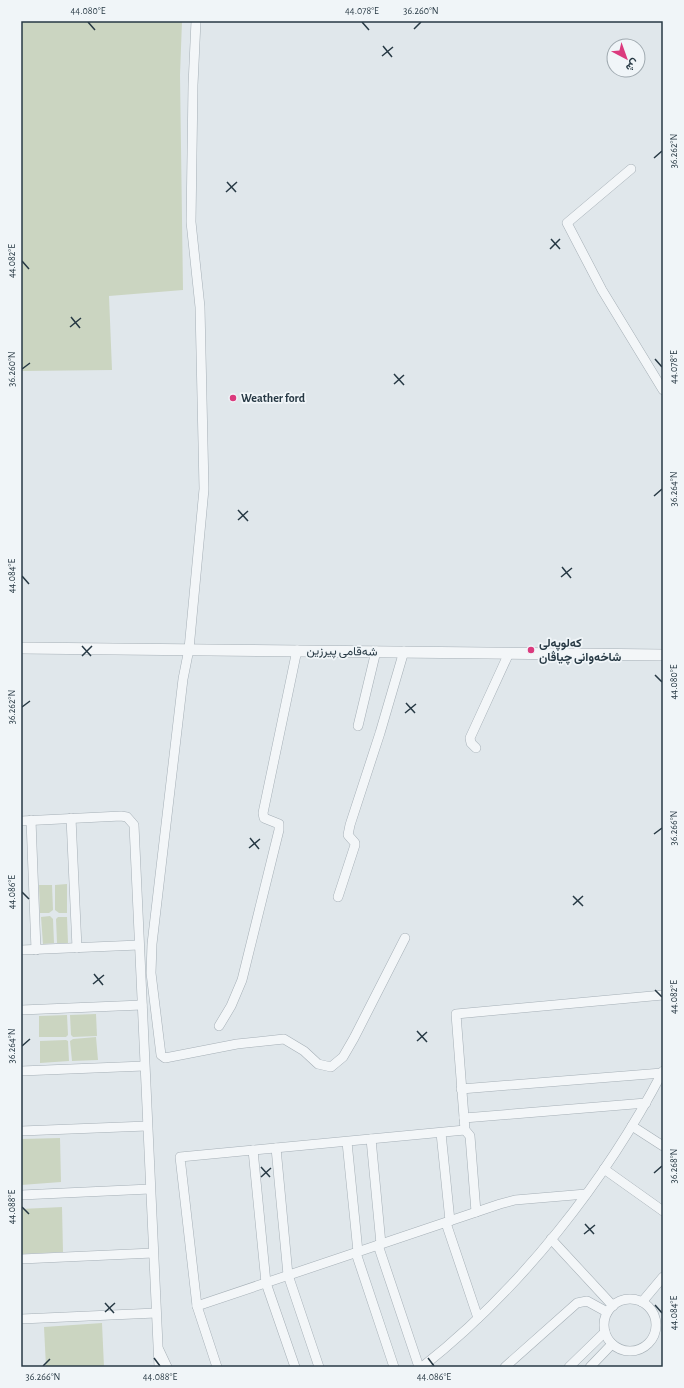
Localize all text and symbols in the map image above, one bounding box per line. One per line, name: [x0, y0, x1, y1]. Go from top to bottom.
text: 44.080°E: [71, 6, 106, 16]
text: 44.078°E: [345, 6, 379, 16]
text: 36.260°N: [403, 6, 439, 16]
north arrow: [606, 38, 646, 78]
text: ش: [623, 56, 641, 74]
text: 36.262°N: [669, 134, 679, 168]
text: 44.082°E: [7, 244, 17, 278]
text: 44.078°E: [669, 350, 679, 384]
text: 36.260°N: [7, 351, 17, 387]
place label: Weather ford: [241, 392, 306, 404]
marker: Weather ford: [228, 393, 238, 403]
text: 36.264°N: [669, 472, 679, 506]
text: 44.084°E: [7, 559, 17, 593]
place label: کەلوپەلی شاخەوانی چیاڤان: [539, 637, 622, 665]
street label: شەقامی پیرزین: [306, 644, 378, 660]
marker: کەلوپەلی شاخەوانی چیاڤان: [526, 645, 536, 655]
text: 44.080°E: [669, 664, 679, 699]
text: 36.262°N: [7, 690, 17, 724]
text: 36.266°N: [669, 811, 679, 845]
text: 44.086°E: [7, 875, 17, 909]
text: 44.082°E: [669, 980, 679, 1014]
text: 36.264°N: [7, 1029, 17, 1063]
text: 36.268°N: [669, 1149, 679, 1183]
text: 44.088°E: [7, 1190, 17, 1224]
text: 44.084°E: [669, 1296, 679, 1330]
text: 36.266°N: [26, 1372, 60, 1382]
text: 44.088°E: [143, 1372, 177, 1382]
text: 44.086°E: [417, 1372, 451, 1382]

